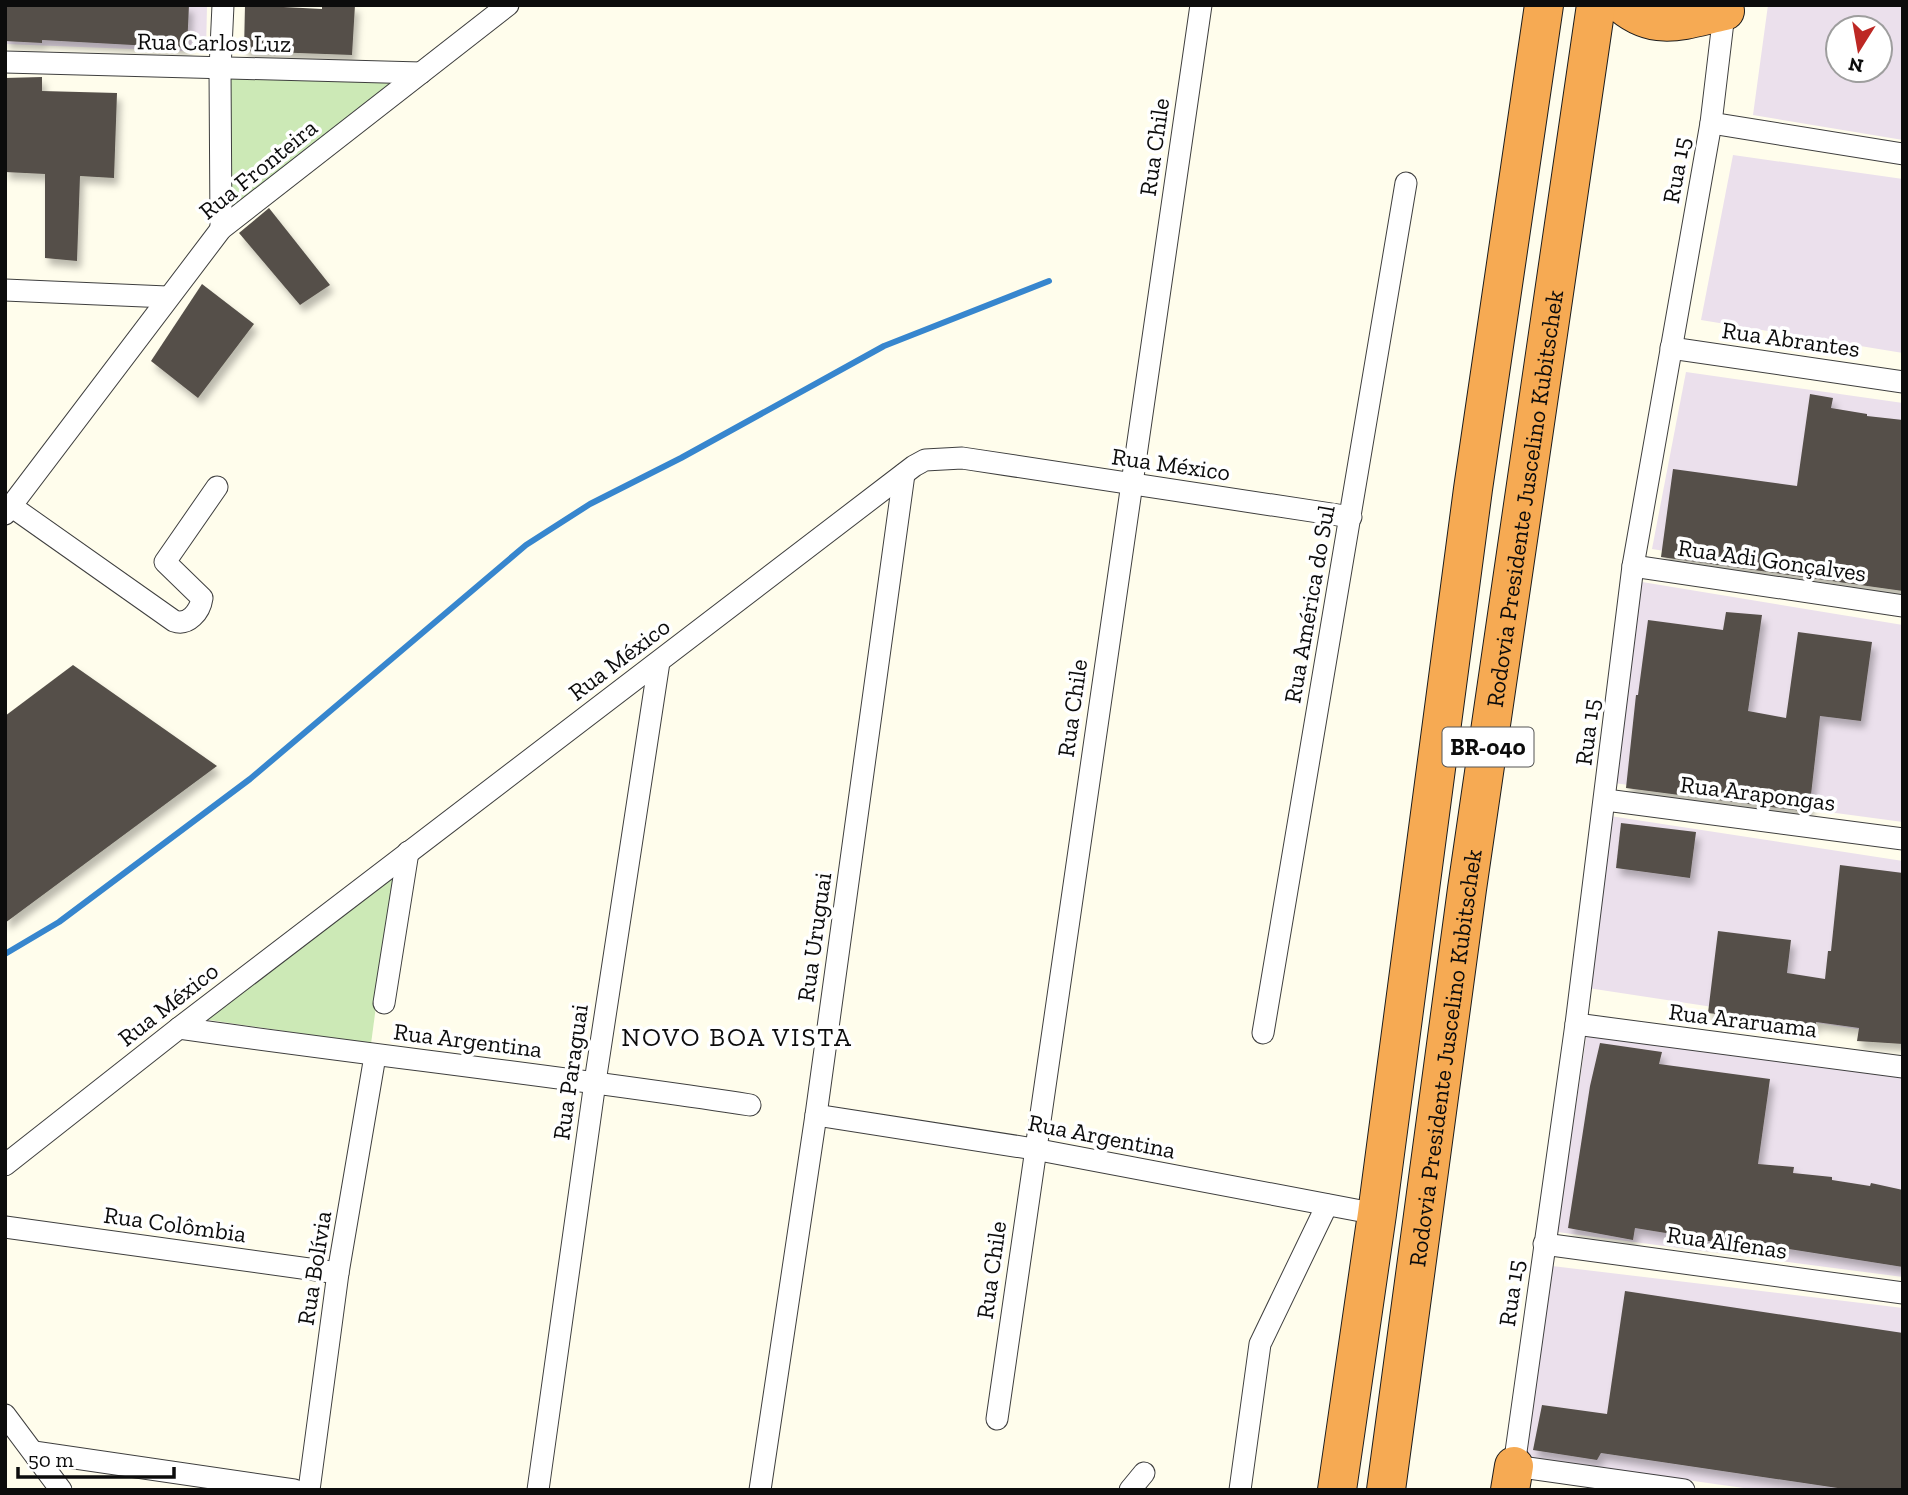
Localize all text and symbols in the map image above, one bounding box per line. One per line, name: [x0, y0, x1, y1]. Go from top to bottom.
north arrow: [1824, 14, 1894, 84]
street label: Rua Carlos Luz: [137, 26, 291, 58]
text: N: [1847, 53, 1865, 78]
street label: Rua Chile: [1133, 96, 1175, 198]
street label: Rua Fronteira: [193, 112, 323, 225]
street label: Rua 15: [1656, 135, 1696, 205]
street label: Rodovia Presidente Juscelino Kubitschek: [1479, 288, 1569, 709]
street label: Rua Abrantes: [1720, 315, 1862, 363]
street label: Rua México: [1110, 441, 1232, 487]
street label: Rua América do Sul: [1277, 503, 1341, 705]
street label: Rua Adi Gonçalves: [1676, 532, 1868, 588]
street label: Rua México: [563, 611, 675, 707]
street label: Rua Chile: [1051, 657, 1093, 759]
street label: Rua 15: [1569, 697, 1605, 767]
road number: BR-040: [1442, 727, 1534, 766]
street label: Rua Arapongas: [1679, 769, 1837, 817]
street label: Rodovia Presidente Juscelino Kubitschek: [1402, 847, 1487, 1269]
street label: Rua Uruguai: [791, 870, 837, 1004]
street label: Rua México: [112, 956, 224, 1052]
street label: Rua Araruama: [1667, 997, 1819, 1044]
street label: Rua Paraguai: [546, 1002, 594, 1142]
street label: Rua Argentina: [392, 1017, 544, 1064]
district label: NOVO BOA VISTA: [621, 1021, 853, 1053]
street label: Rua Argentina: [1026, 1108, 1178, 1165]
street label: Rua Colômbia: [102, 1200, 249, 1248]
street label: Rua Bolívia: [291, 1208, 337, 1327]
street label: Rua Chile: [970, 1219, 1012, 1321]
street label: Rua Alfenas: [1665, 1219, 1789, 1265]
street label: Rua 15: [1492, 1258, 1530, 1328]
scale bar: [18, 1436, 173, 1480]
text: 50 m: [28, 1447, 74, 1472]

